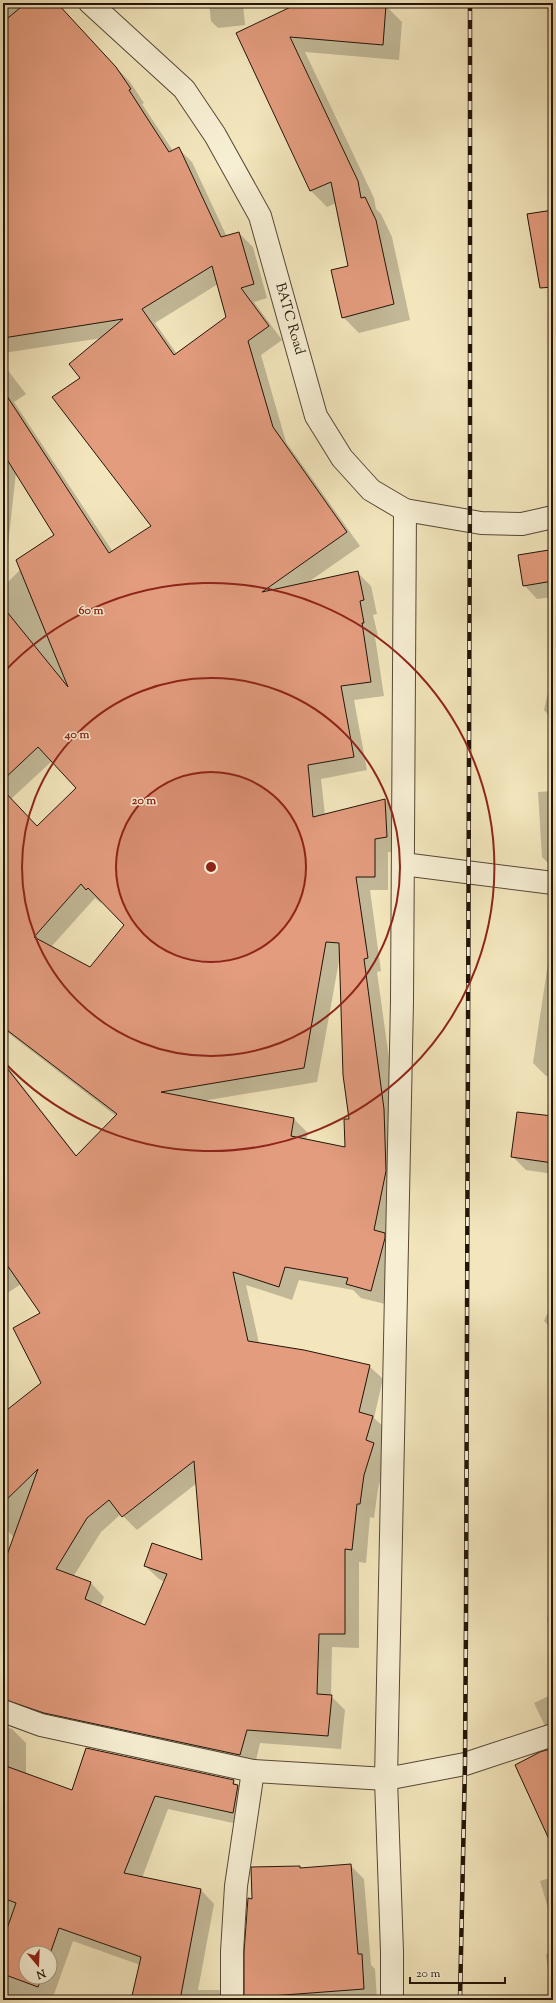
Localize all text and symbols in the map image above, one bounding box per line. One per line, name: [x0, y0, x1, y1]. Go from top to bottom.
street label: BATC Road: [269, 281, 309, 357]
text: 60 m: [79, 602, 103, 620]
text: 40 m: [64, 726, 89, 744]
text: 20 m: [132, 792, 156, 810]
centre of rings: [204, 860, 218, 874]
north arrow: [18, 1945, 58, 1985]
scale bar: [410, 1959, 505, 1985]
text: N: [34, 1964, 49, 1983]
text: 20 m: [416, 1965, 441, 1983]

